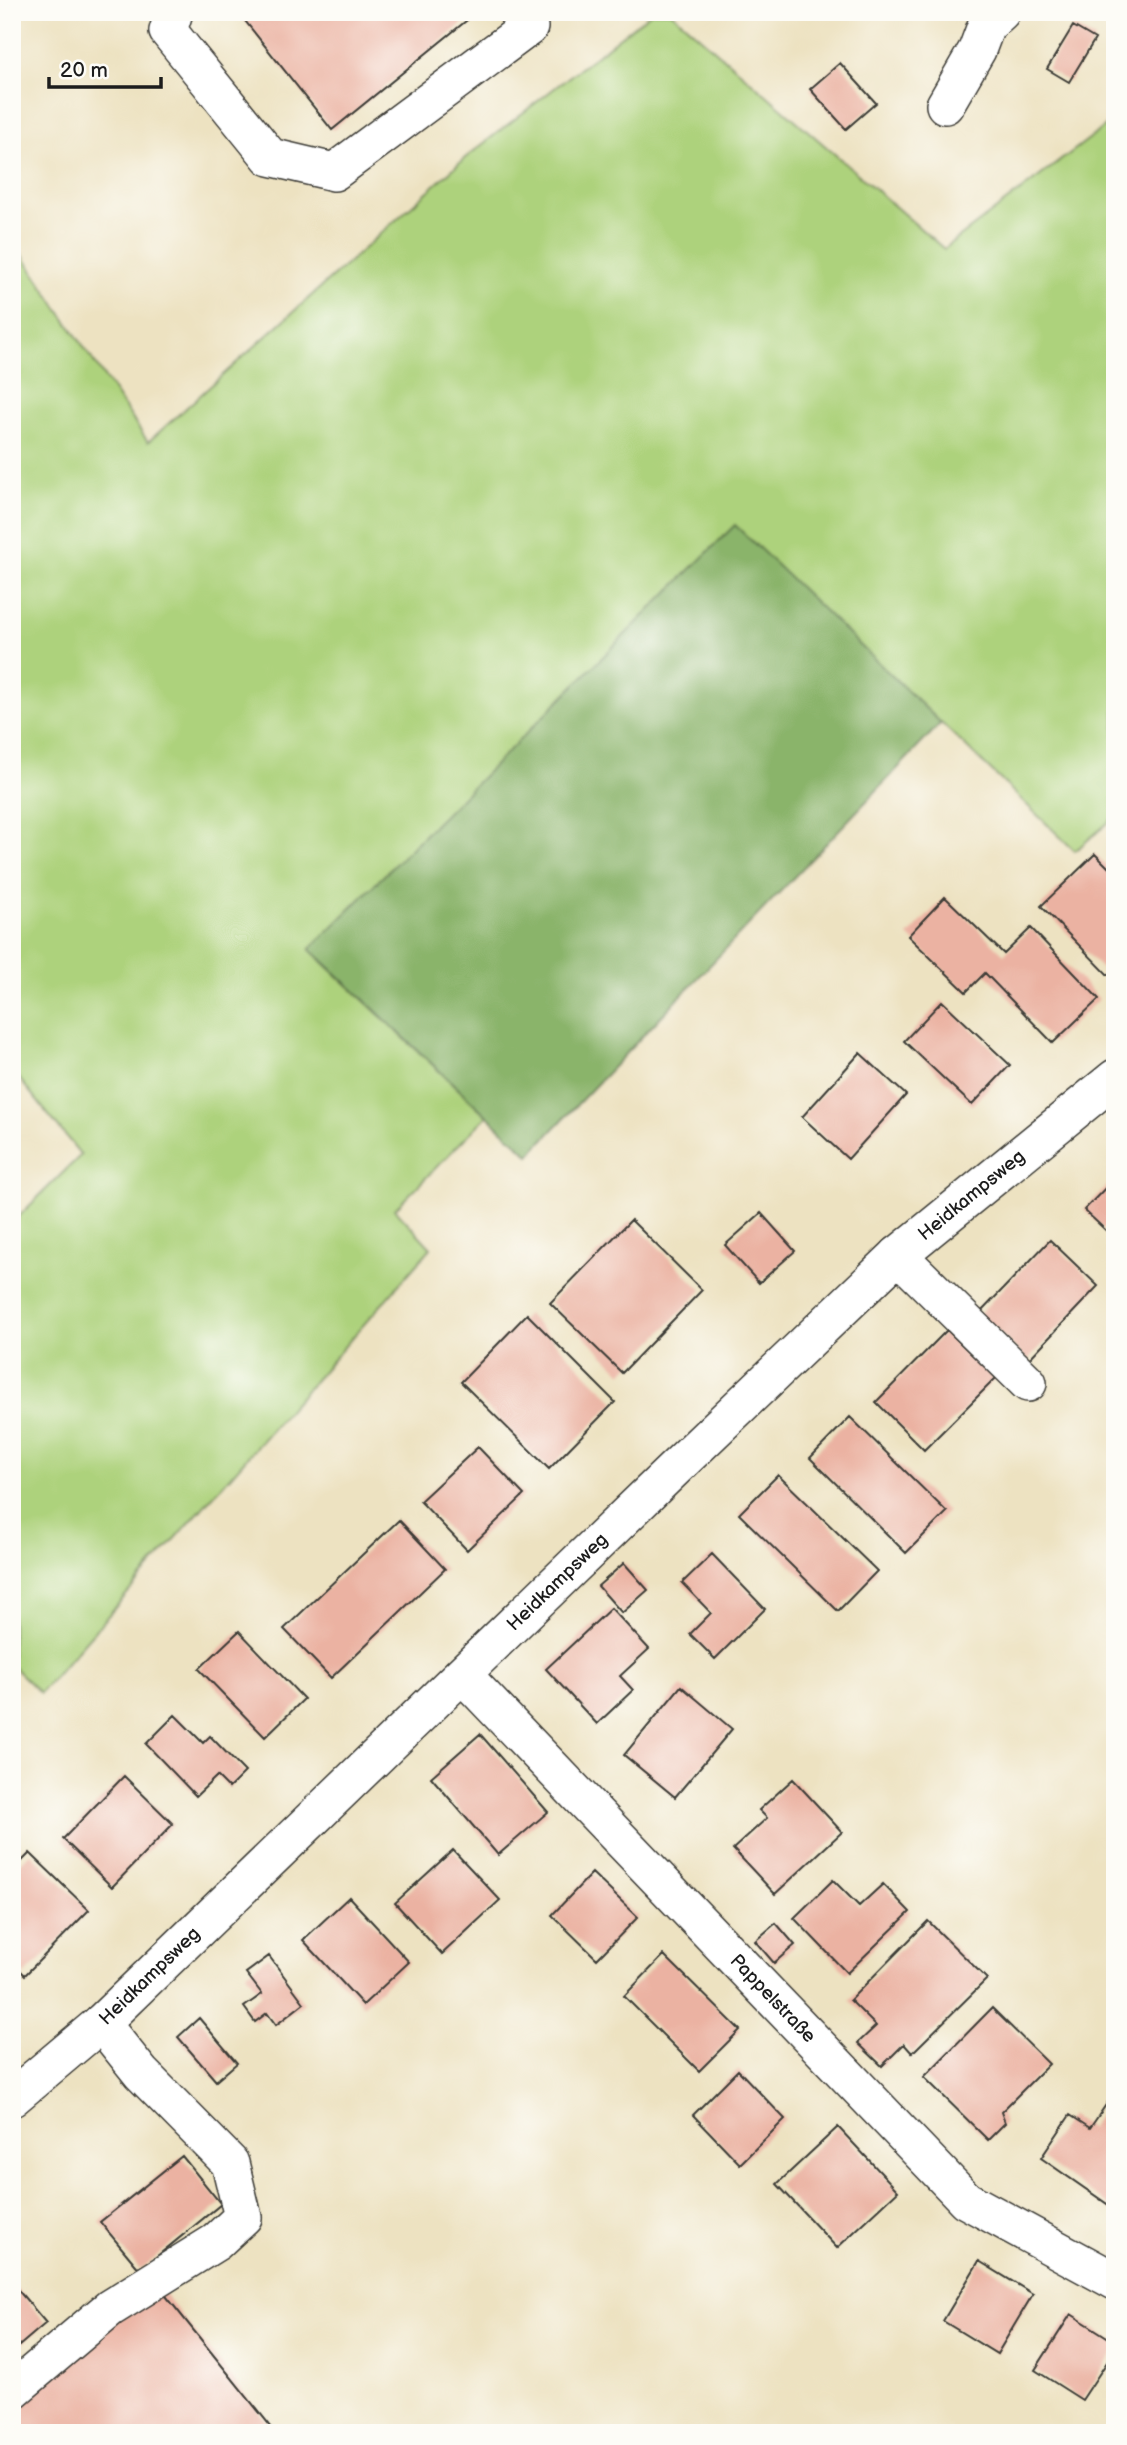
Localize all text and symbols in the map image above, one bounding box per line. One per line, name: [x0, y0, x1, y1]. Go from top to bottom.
scale bar: [49, 46, 161, 90]
text: 20 m: [60, 58, 108, 83]
street label: Heidkampsweg: [913, 1145, 1030, 1245]
street label: Heidkampsweg: [502, 1528, 612, 1636]
street label: Heidkampsweg: [94, 1922, 205, 2030]
street label: Pappelstraße: [725, 1949, 821, 2048]

